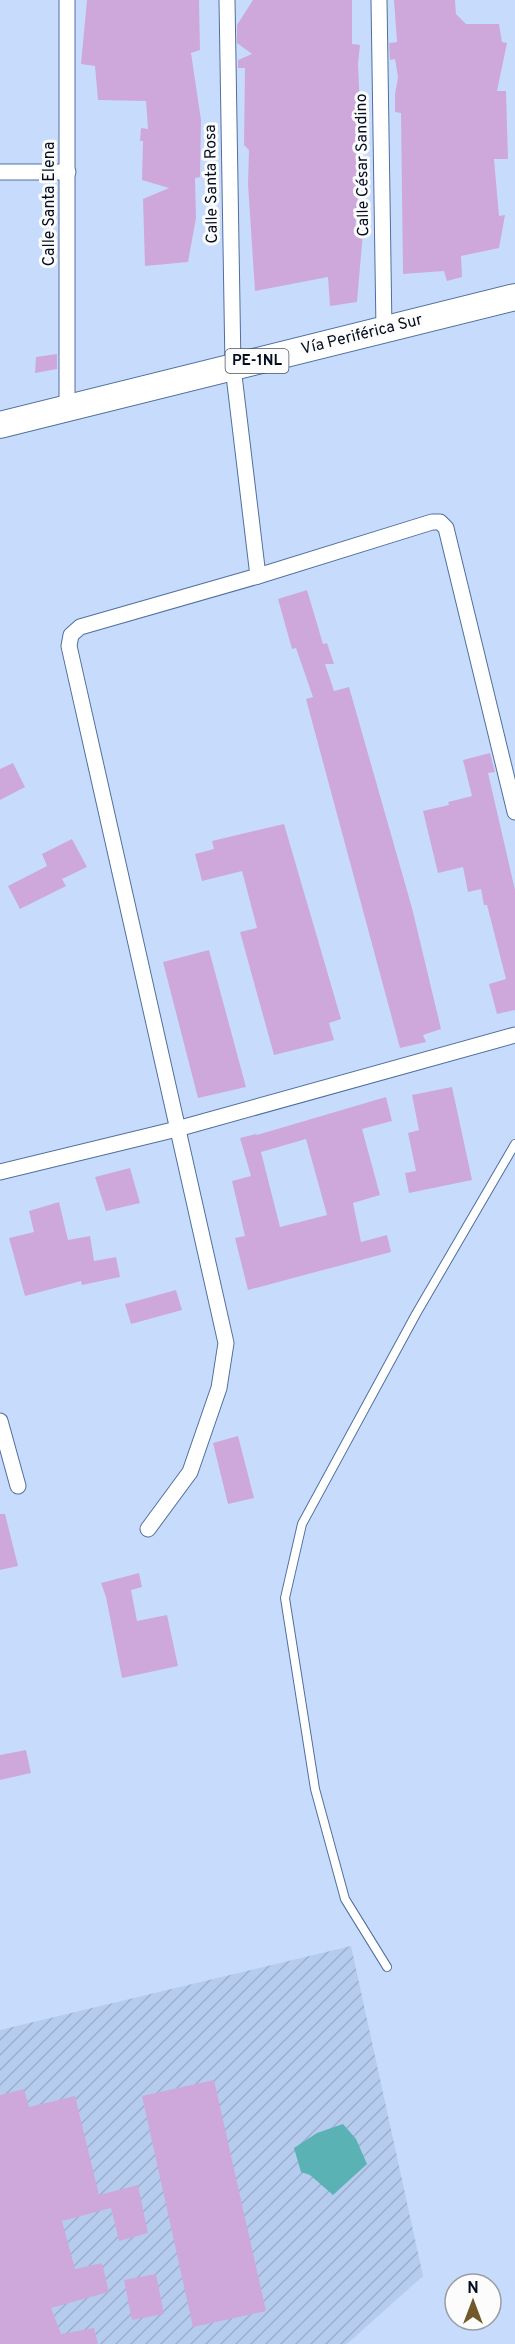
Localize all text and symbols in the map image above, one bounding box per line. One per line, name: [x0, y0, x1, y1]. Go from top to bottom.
street label: Calle César Sandino: [352, 93, 374, 237]
street label: Calle Santa Rosa: [201, 124, 223, 244]
street label: Calle Santa Elena: [40, 142, 60, 266]
street label: Vía Periférica Sur: [299, 310, 425, 360]
road number: PE-1NL: [226, 349, 288, 373]
north arrow: [443, 2272, 503, 2332]
text: N: [467, 2279, 479, 2299]

